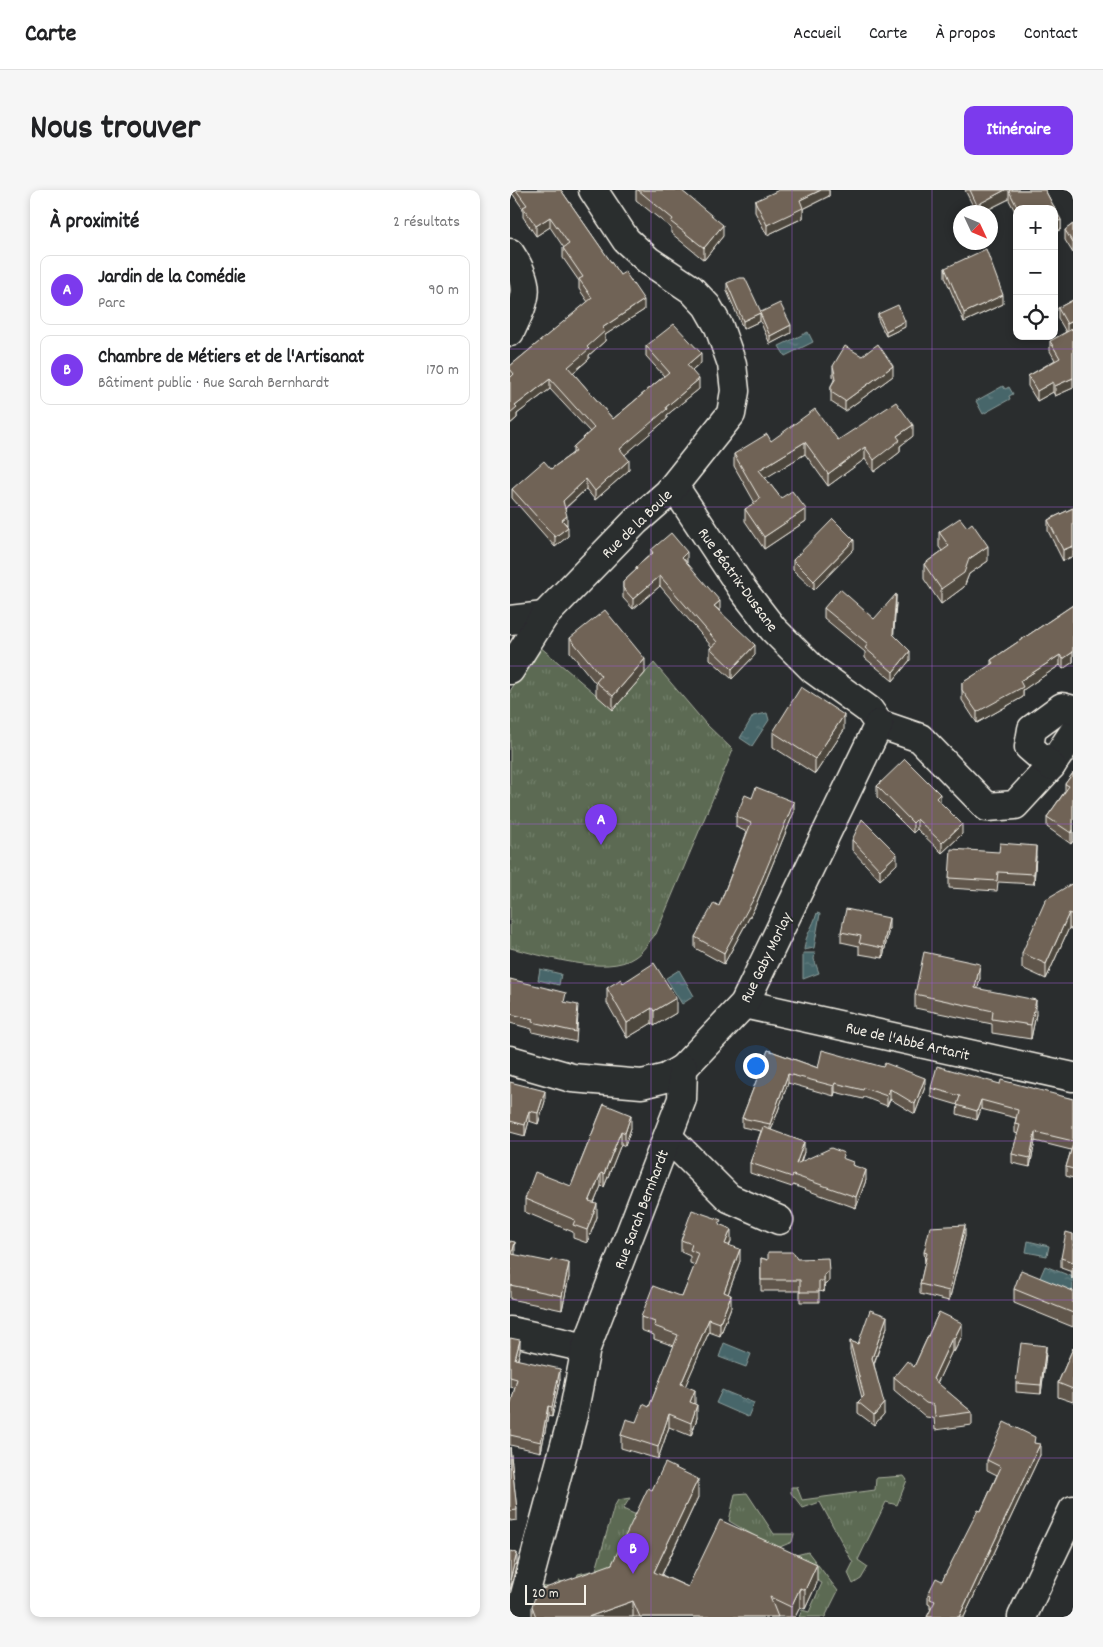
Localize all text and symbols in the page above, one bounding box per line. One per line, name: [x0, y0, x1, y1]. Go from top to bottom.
text: Carte: [25, 18, 76, 52]
text: Accueil: [793, 22, 841, 47]
text: Carte: [869, 22, 908, 47]
text: À propos: [936, 22, 996, 47]
text: Contact: [1024, 22, 1078, 47]
text: Nous trouver: [30, 105, 200, 155]
button: Itinéraire: [964, 106, 1073, 155]
north arrow: [953, 205, 998, 250]
map controls: [1013, 205, 1058, 340]
button: +: [1013, 205, 1058, 250]
text: À proximité: [50, 208, 139, 238]
text: 2 résultats: [393, 211, 460, 234]
button: −: [1013, 250, 1058, 295]
text: Jardin de la Comédie: [98, 265, 246, 292]
text: A: [63, 279, 71, 302]
text: 90 m: [428, 279, 459, 302]
text: Parc: [98, 292, 125, 315]
button: locate: [1013, 295, 1058, 340]
text: Chambre de Métiers et de l'Artisanat: [98, 345, 364, 372]
text: B: [63, 359, 71, 382]
text: 170 m: [426, 359, 459, 382]
text: Bâtiment public · Rue Sarah Bernhardt: [98, 372, 329, 395]
street label: Rue de la Boule: [597, 485, 678, 565]
street label: Rue Béatrix-Dussane: [691, 524, 783, 637]
pin: A: [585, 804, 617, 845]
street label: Rue Gaby Morlay: [735, 908, 799, 1007]
street label: Rue de l'Abbé Artarit: [843, 1017, 972, 1068]
your location: [743, 1053, 769, 1079]
street label: Rue Sarah Bernhardt: [609, 1147, 676, 1273]
pin: B: [617, 1533, 649, 1574]
scale bar: [525, 1582, 586, 1605]
text: 20 m: [532, 1584, 559, 1604]

